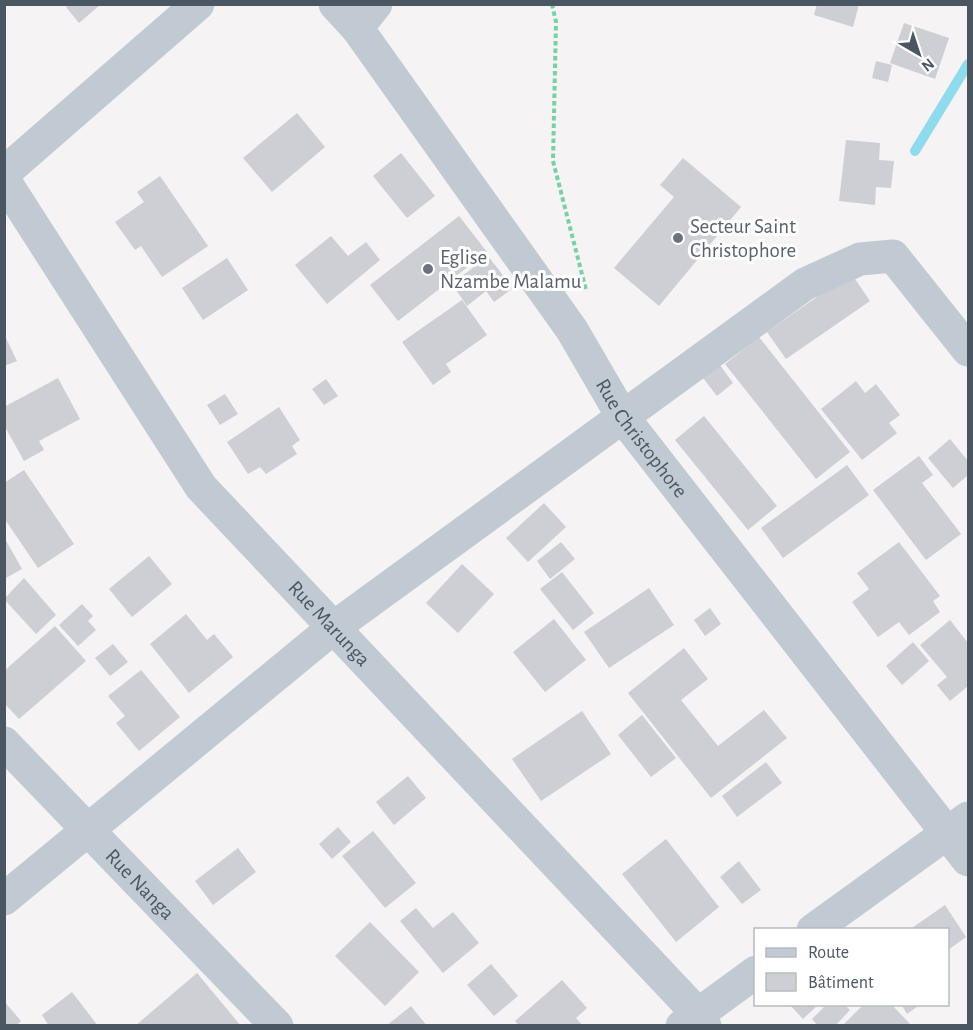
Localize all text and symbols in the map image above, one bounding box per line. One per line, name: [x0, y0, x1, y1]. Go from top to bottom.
north arrow: [889, 24, 949, 84]
text: N: [918, 55, 937, 75]
place label: Secteur Saint Christophore: [690, 216, 796, 261]
marker: Secteur Saint Christophore: [671, 231, 685, 245]
place label: Eglise Nzambe Malamu: [440, 247, 582, 292]
marker: Eglise Nzambe Malamu: [421, 262, 435, 276]
street label: Rue Christophore: [592, 375, 692, 501]
street label: Rue Marunga: [285, 576, 375, 670]
street label: Rue Nanga: [102, 845, 179, 924]
legend: [754, 928, 949, 1006]
text: Route: [808, 944, 849, 962]
text: Bâtiment: [808, 974, 874, 992]

